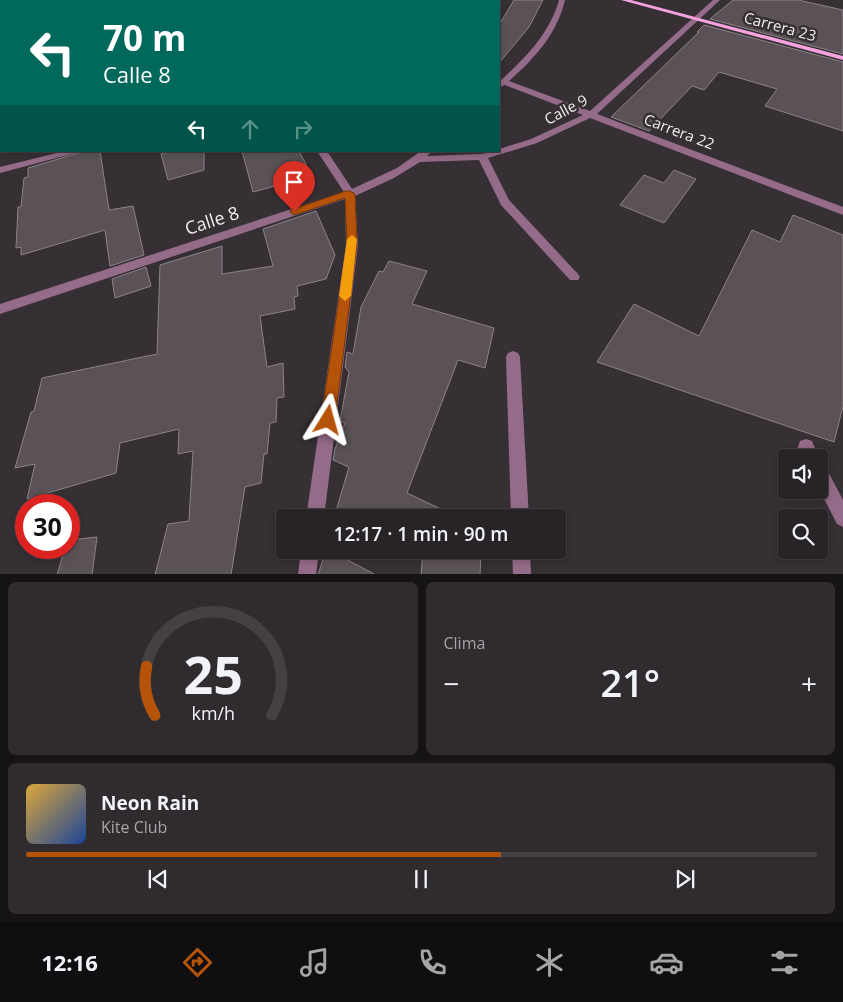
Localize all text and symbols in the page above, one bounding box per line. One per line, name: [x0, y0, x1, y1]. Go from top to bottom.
street label: Carrera 23: [742, 7, 819, 45]
text: 70 m: [103, 14, 186, 61]
icon: left: [20, 20, 85, 85]
text: Calle 8: [103, 59, 171, 89]
street label: Calle 9: [540, 89, 591, 129]
street label: Carrera 22: [641, 108, 717, 154]
icon: left: [183, 115, 211, 143]
icon: ahead: [236, 115, 264, 143]
icon: right: [289, 115, 317, 143]
pin: [273, 161, 315, 212]
icon: arrive: [280, 168, 308, 196]
street label: Calle 8: [182, 200, 242, 240]
position arrow: [301, 393, 353, 445]
map controls: [778, 449, 828, 559]
button: sound: [778, 449, 828, 499]
speed limit sign: 30: [15, 494, 80, 559]
button: search: [778, 509, 828, 559]
text: 12:17 · 1 min · 90 m: [334, 521, 508, 547]
text: Clima: [444, 632, 485, 654]
text: 25: [183, 638, 242, 709]
text: 21°: [600, 656, 660, 708]
text: −: [444, 664, 460, 702]
text: +: [801, 664, 817, 702]
text: km/h: [191, 701, 234, 725]
text: Neon Rain: [101, 790, 199, 816]
text: Kite Club: [101, 816, 167, 838]
icon: previous: [144, 865, 172, 893]
icon: pause: [407, 865, 435, 893]
icon: next: [671, 865, 699, 893]
icon: directions: [180, 945, 215, 980]
icon: music: [297, 945, 332, 980]
icon: phone: [415, 945, 450, 980]
icon: climate: [532, 945, 567, 980]
icon: car: [649, 945, 684, 980]
icon: filters: [767, 945, 802, 980]
text: 12:16: [41, 947, 98, 977]

